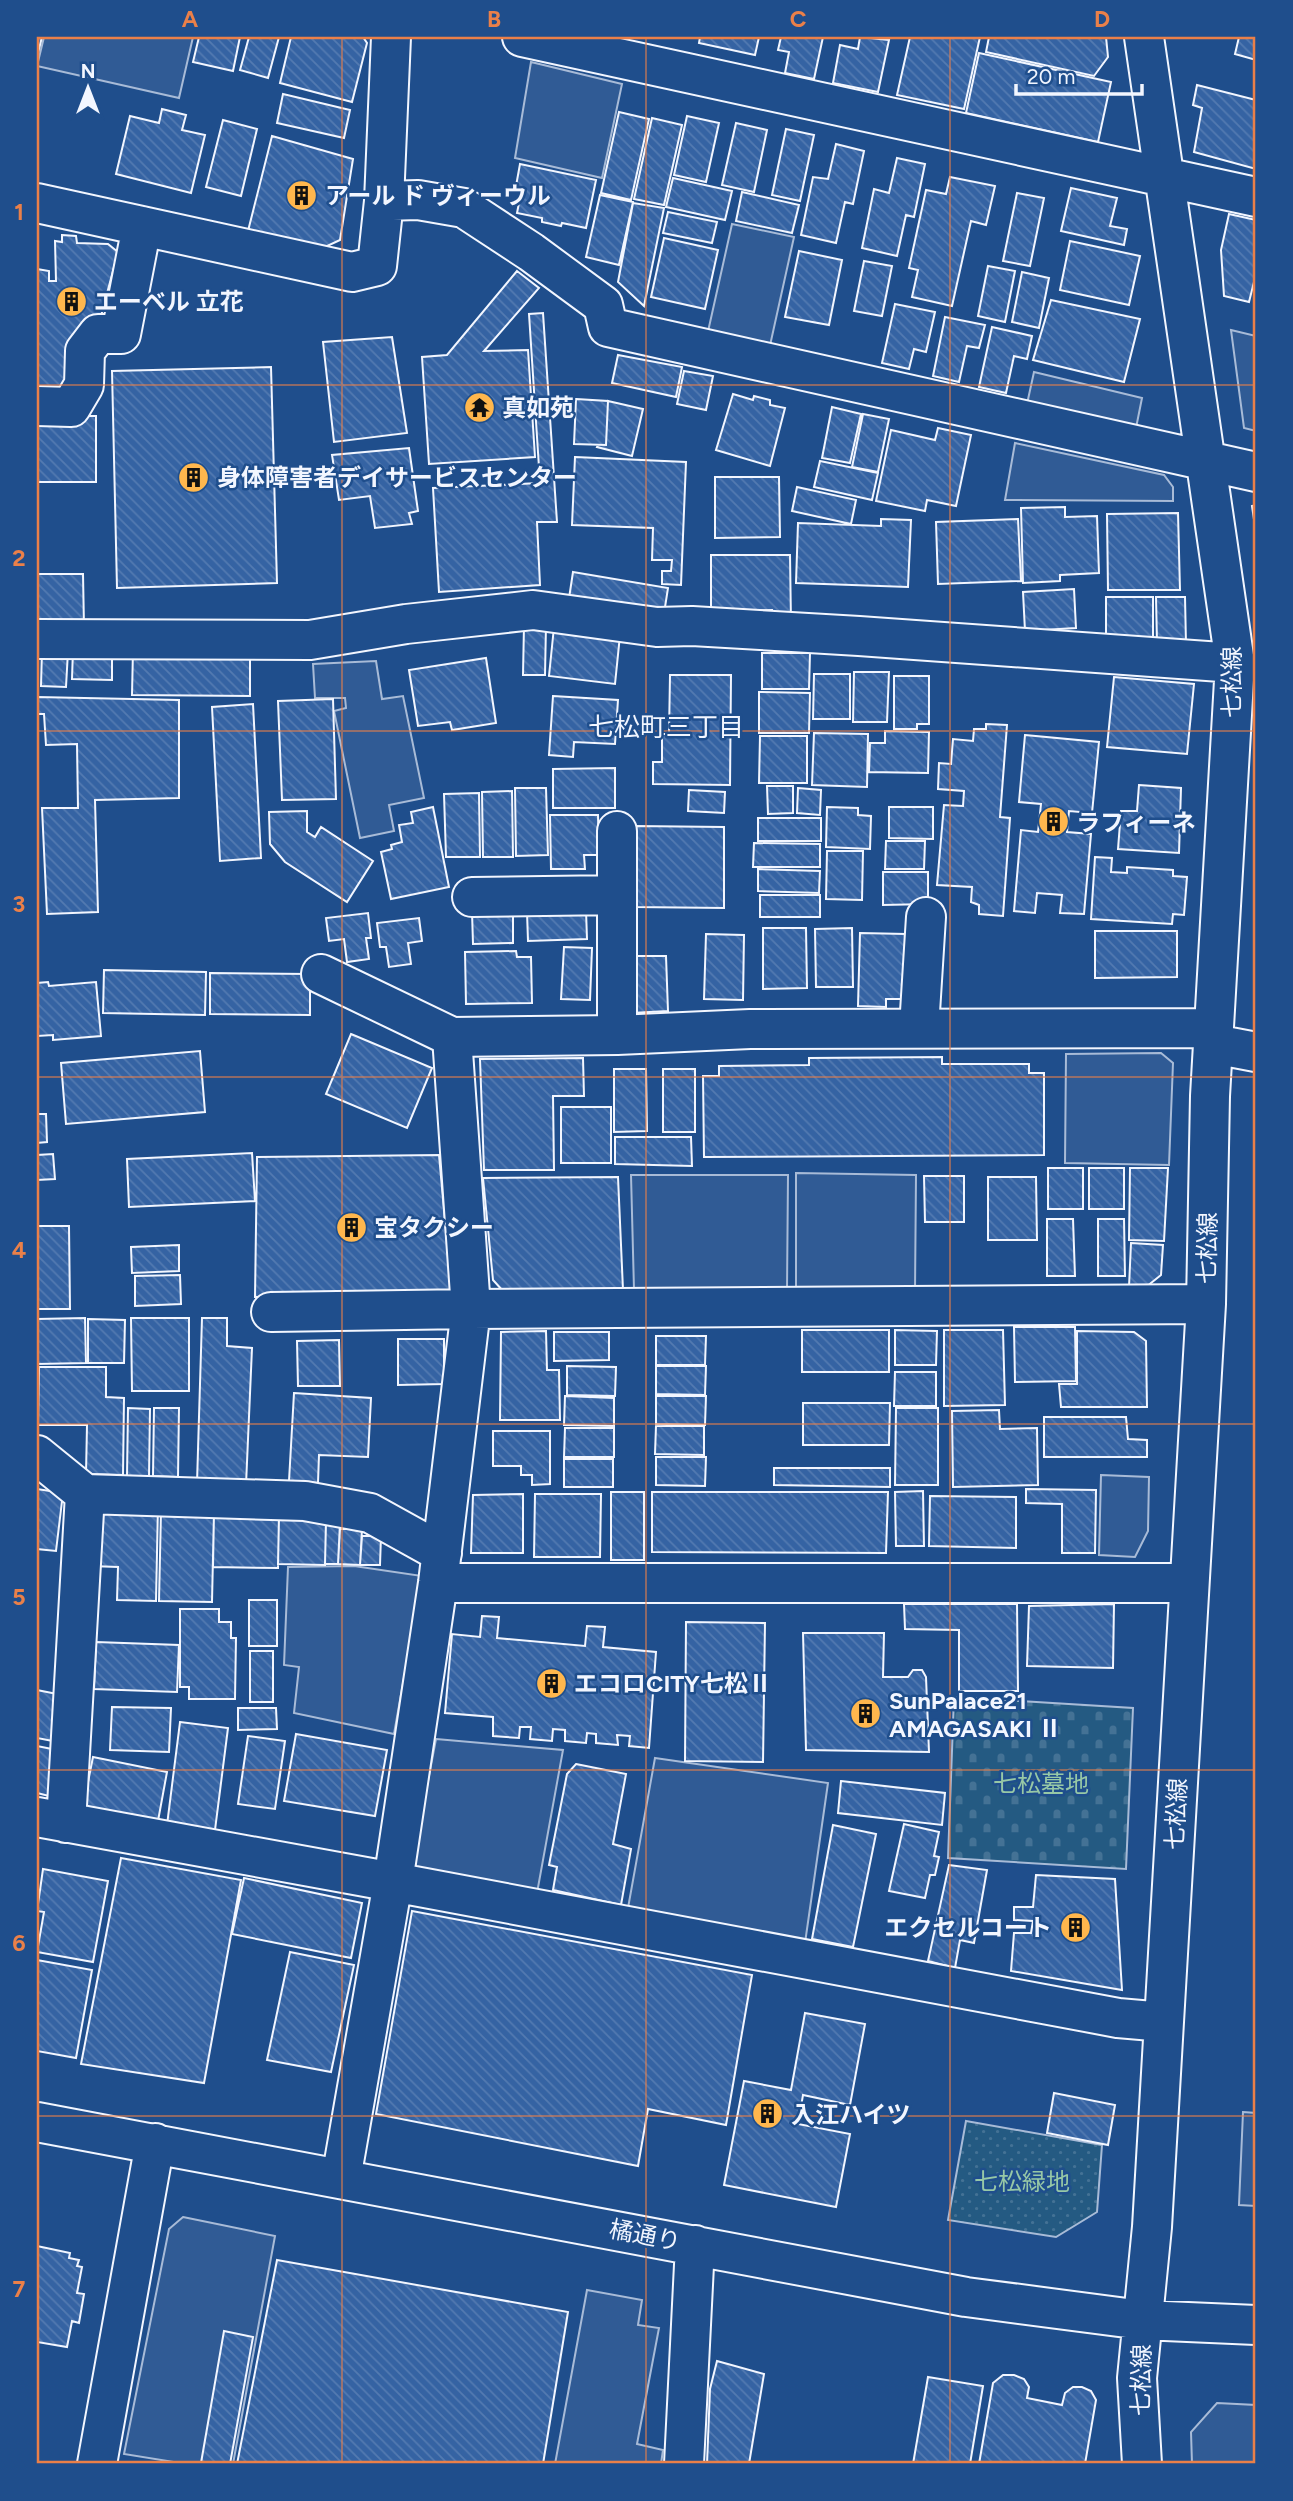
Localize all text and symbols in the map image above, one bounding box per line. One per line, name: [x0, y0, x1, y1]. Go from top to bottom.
text: A: [182, 5, 199, 33]
text: B: [487, 5, 501, 33]
text: C: [790, 5, 807, 33]
text: D: [1094, 5, 1110, 33]
north arrow: [52, 52, 122, 122]
scale bar: [1016, 52, 1142, 96]
text: N: [81, 60, 95, 83]
text: 20 m: [1027, 64, 1075, 89]
building icon: アール ド ヴィーウル: [285, 178, 319, 212]
place label: アール ド ヴィーウル: [325, 181, 551, 210]
text: 1: [14, 198, 24, 226]
building icon: エーベル 立花: [54, 284, 88, 318]
place label: エーベル 立花: [94, 287, 244, 316]
temple icon: 真如苑: [462, 390, 496, 424]
place label: 真如苑: [502, 393, 574, 422]
building icon: 身体障害者デイサービスセンター: [177, 460, 211, 494]
place label: 身体障害者デイサービスセンター: [217, 463, 577, 492]
text: 2: [12, 544, 26, 572]
street label: 七松線: [1217, 646, 1246, 718]
district label: 七松町三丁目: [588, 711, 744, 743]
building icon: ラフィーネ: [1036, 805, 1070, 839]
place label: ラフィーネ: [1076, 808, 1196, 837]
text: 3: [13, 890, 25, 918]
building icon: 宝タクシー: [334, 1210, 368, 1244]
street label: 七松線: [1192, 1212, 1222, 1284]
place label: 宝タクシー: [374, 1213, 494, 1242]
text: 4: [12, 1236, 26, 1264]
text: 5: [12, 1583, 26, 1611]
building icon: エコロCITY七松Ⅱ: [534, 1666, 568, 1700]
place label: エコロCITY七松Ⅱ: [574, 1669, 772, 1698]
place label: SunPalace21 AMAGASAKI Ⅱ: [889, 1686, 1062, 1743]
building icon: SunPalace21 AMAGASAKI Ⅱ: [849, 1697, 883, 1731]
park label: 七松墓地: [993, 1769, 1089, 1798]
street label: 七松線: [1160, 1777, 1192, 1851]
building icon: エクセルコート: [1058, 1910, 1092, 1944]
place label: エクセルコート: [884, 1913, 1052, 1942]
text: 6: [12, 1929, 26, 1957]
building icon: 入江ハイツ: [751, 2097, 785, 2131]
place label: 入江ハイツ: [791, 2100, 911, 2129]
park label: 七松緑地: [974, 2167, 1070, 2196]
street label: 橘通り: [607, 2214, 683, 2256]
text: 7: [13, 2275, 26, 2303]
street label: 七松線: [1126, 2344, 1156, 2416]

